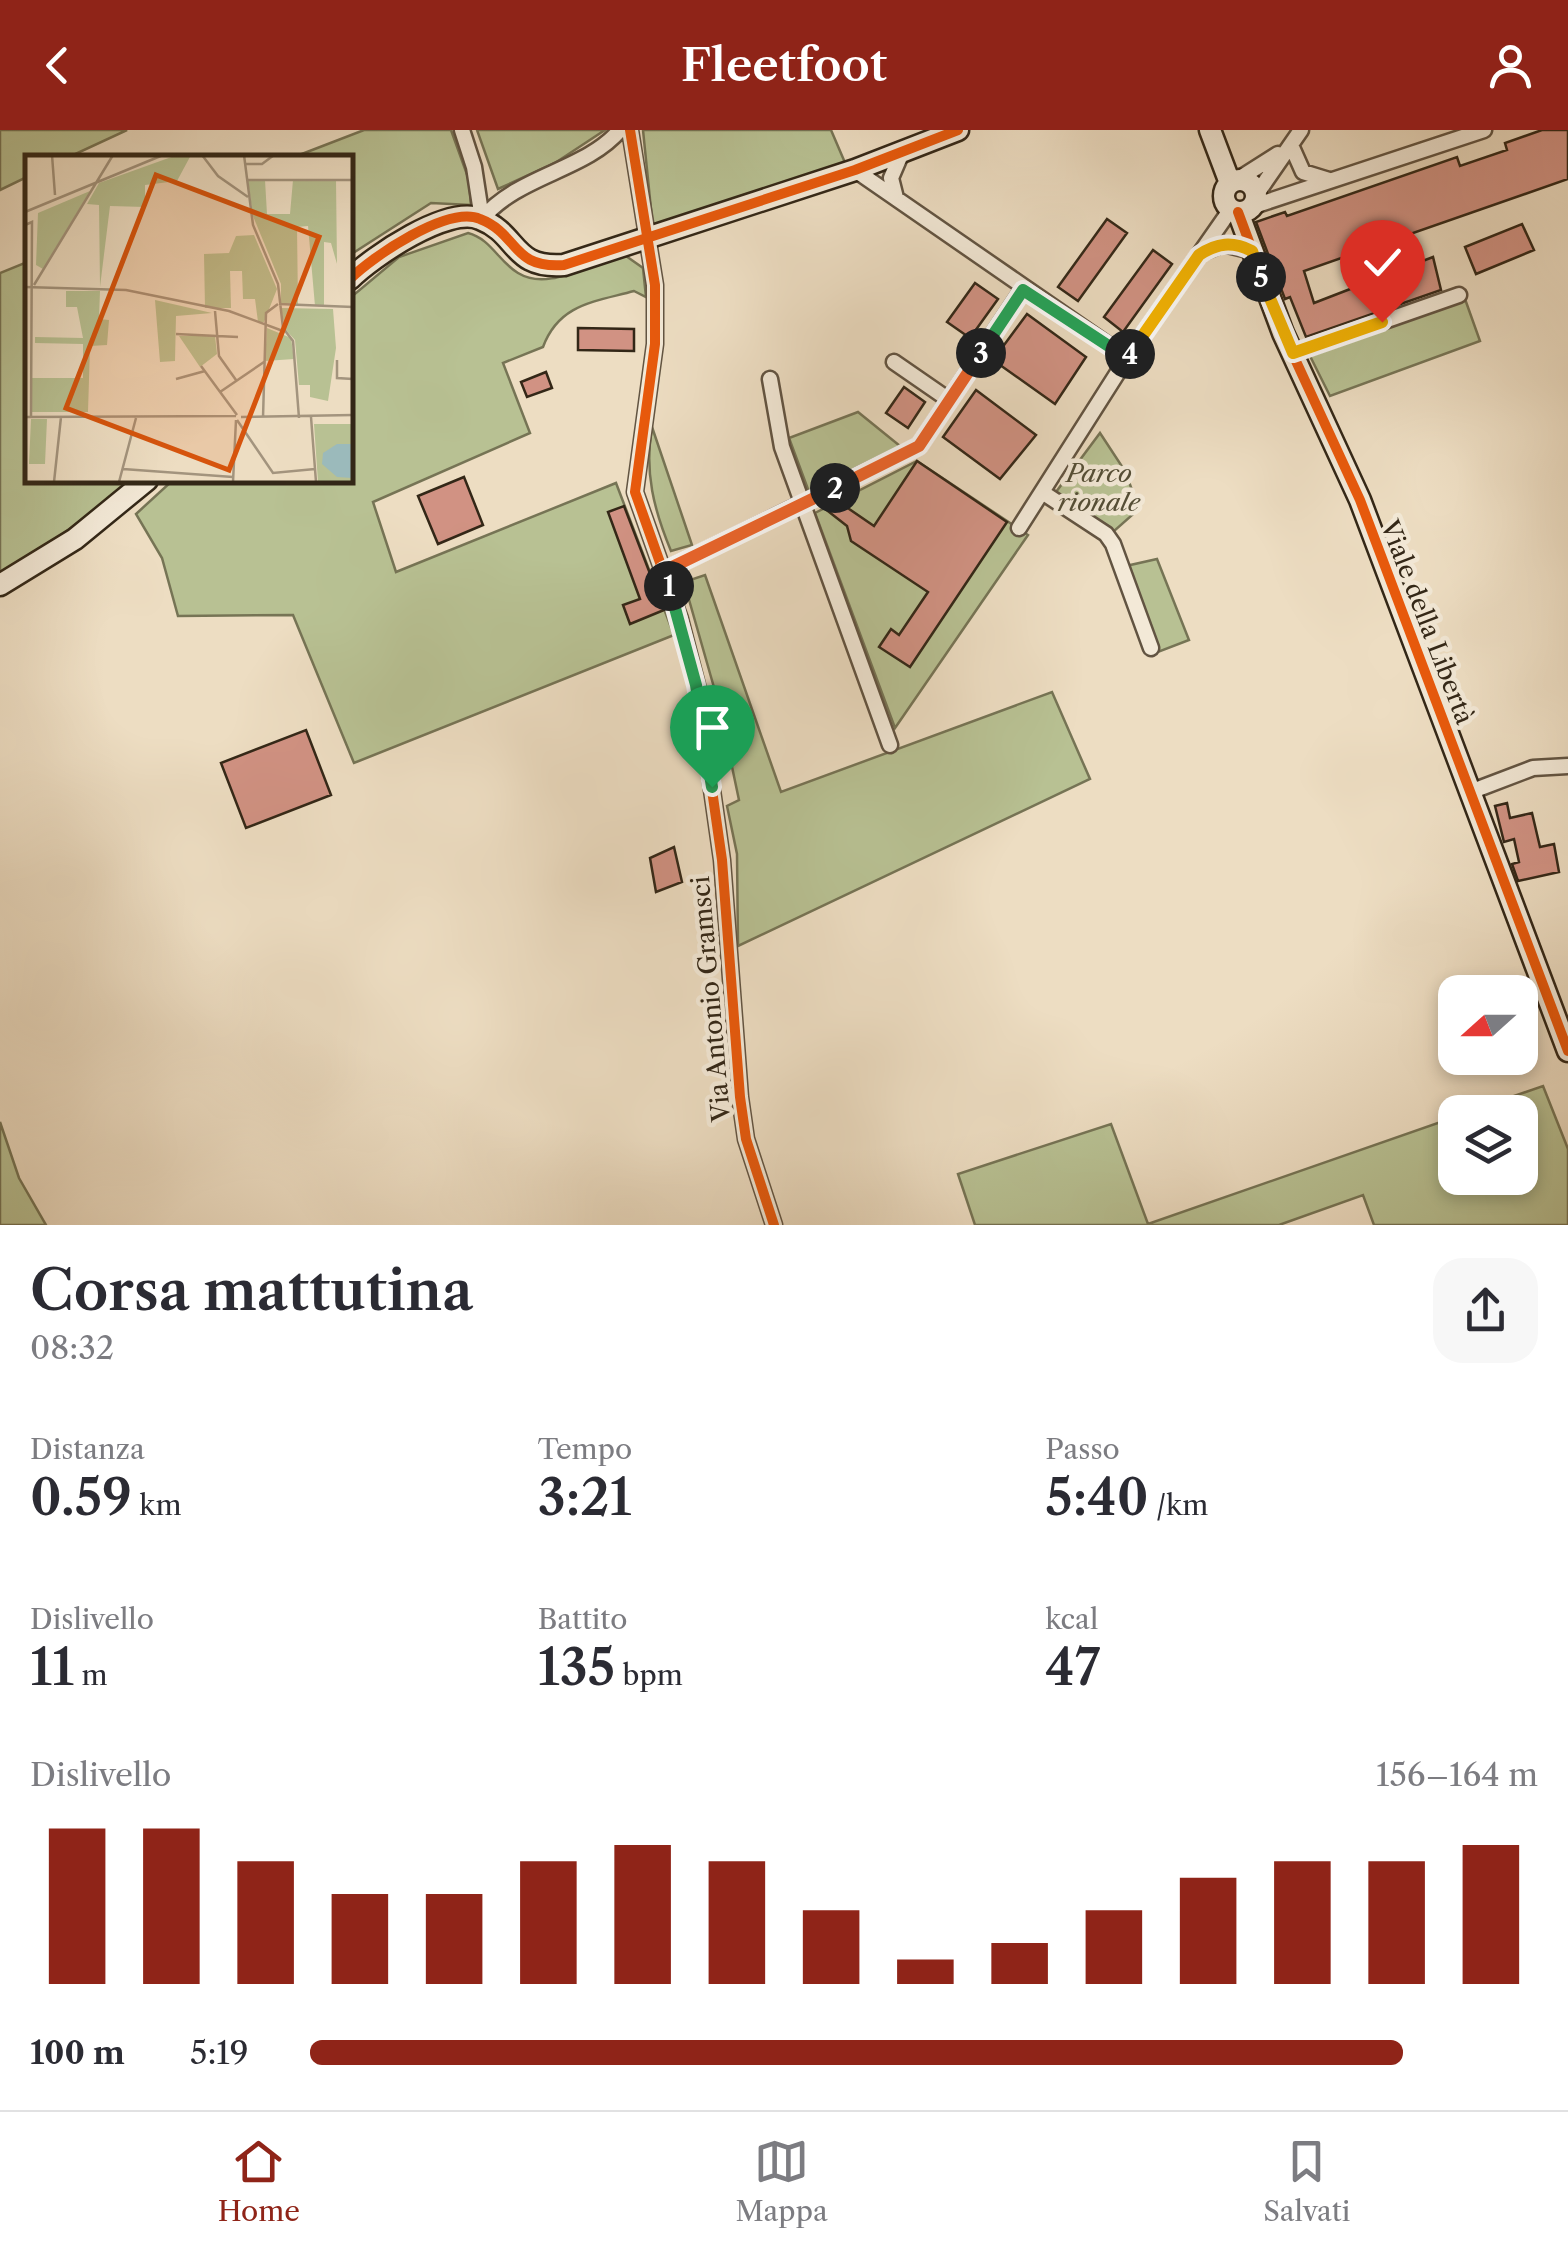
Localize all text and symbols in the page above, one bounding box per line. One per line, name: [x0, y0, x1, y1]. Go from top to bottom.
text: Fleetfoot: [681, 37, 887, 93]
icon: back: [30, 38, 85, 93]
icon: person: [1483, 38, 1538, 93]
inset map: [25, 155, 352, 482]
pin: [1340, 220, 1425, 323]
icon: check: [1355, 235, 1410, 290]
pin: 5: [1236, 252, 1286, 302]
text: 5: [1253, 260, 1269, 294]
pin: 3: [956, 328, 1006, 378]
pin: 4: [1105, 329, 1155, 379]
text: 3: [973, 336, 989, 370]
text: 4: [1122, 337, 1138, 371]
park label: Parco rionale: [1057, 458, 1141, 518]
pin: 2: [810, 463, 860, 513]
text: 2: [827, 471, 843, 505]
street label: Viale della Libertà: [1373, 515, 1480, 729]
pin: 1: [644, 561, 694, 611]
text: 1: [663, 569, 675, 603]
pin: [670, 685, 755, 788]
icon: arrive: [685, 700, 740, 755]
street label: Via Antonio Gramsci: [685, 875, 737, 1124]
north arrow: [1438, 975, 1538, 1075]
map controls: [1438, 975, 1538, 1195]
button: layers: [1438, 1095, 1538, 1195]
text: Corsa mattutina: [30, 1257, 473, 1324]
button: share: [1433, 1258, 1538, 1363]
text: 08:32: [30, 1328, 114, 1367]
text: Distanza: [30, 1432, 145, 1466]
text: Tempo: [538, 1432, 632, 1466]
text: Passo: [1045, 1432, 1120, 1466]
text: 0.59: [30, 1466, 132, 1528]
text: 3:21: [538, 1466, 632, 1528]
text: 5:40: [1045, 1466, 1149, 1528]
text: km: [132, 1488, 182, 1522]
text: /km: [1149, 1488, 1208, 1522]
text: Dislivello: [30, 1602, 154, 1636]
text: Battito: [538, 1602, 627, 1636]
text: kcal: [1045, 1602, 1098, 1636]
text: 11: [30, 1636, 74, 1698]
text: 135: [538, 1636, 615, 1698]
text: 47: [1045, 1636, 1100, 1698]
text: m: [74, 1658, 108, 1692]
text: bpm: [615, 1658, 683, 1692]
text: Dislivello: [30, 1755, 172, 1794]
text: 156–164 m: [1376, 1755, 1538, 1794]
text: 100 m: [30, 2033, 125, 2072]
text: 5:19: [190, 2033, 249, 2072]
tab: Home: [218, 2134, 300, 2228]
tab: Mappa: [736, 2134, 828, 2228]
tab: Salvati: [1263, 2134, 1350, 2228]

